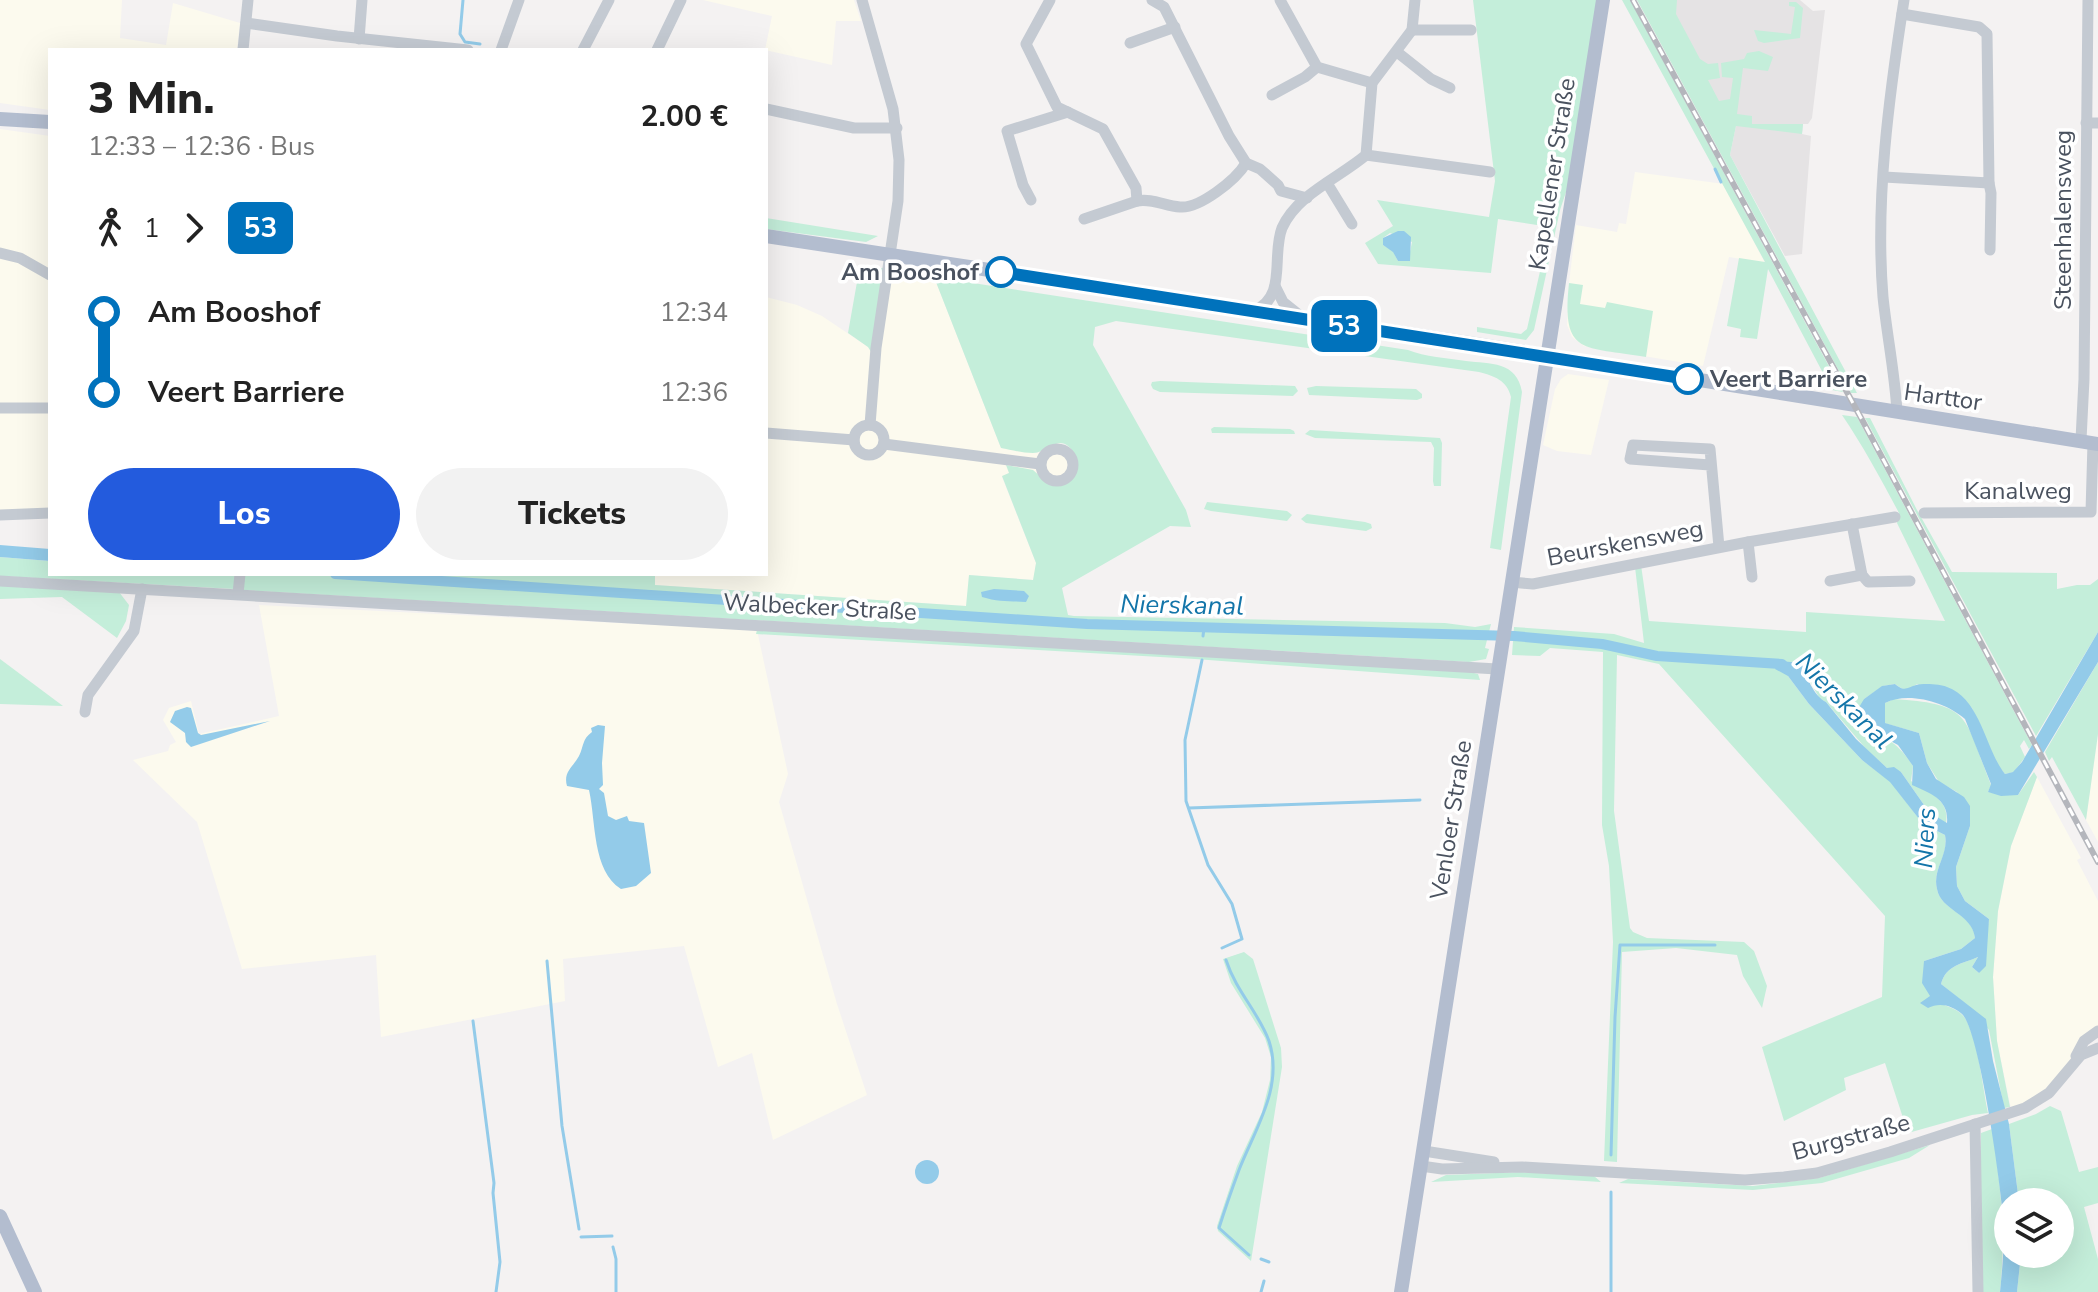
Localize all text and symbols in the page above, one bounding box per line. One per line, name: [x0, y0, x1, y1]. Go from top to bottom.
text: 3 Min.: [88, 69, 215, 129]
street label: Kapellener Straße: [1521, 76, 1583, 272]
text: 2.00 €: [640, 96, 728, 137]
text: 12:33 – 12:36 · Bus: [88, 129, 315, 164]
street label: Steenhalensweg: [2047, 130, 2079, 310]
icon: walk: [88, 206, 132, 250]
icon: forward: [172, 206, 216, 250]
text: 53: [244, 209, 277, 247]
text: 1: [144, 211, 160, 246]
place label: Am Booshof: [841, 256, 980, 288]
marker: Am Booshof: [986, 257, 1016, 287]
text: Am Booshof: [148, 292, 320, 333]
text: 12:34: [660, 295, 728, 330]
line badge: 53: [1308, 300, 1380, 352]
text: 53: [1327, 307, 1361, 345]
place label: Veert Barriere: [1709, 363, 1867, 395]
marker: Veert Barriere: [1673, 364, 1703, 394]
text: Veert Barriere: [148, 372, 345, 413]
text: 12:36: [660, 375, 728, 410]
street label: Harttor: [1902, 376, 1985, 418]
button: Los: [88, 468, 400, 560]
button: Tickets: [416, 468, 728, 560]
street label: Kanalweg: [1964, 475, 2072, 507]
street label: Beurskensweg: [1544, 512, 1706, 574]
street label: Walbecker Straße: [722, 586, 918, 628]
water label: Nierskanal: [1120, 586, 1244, 624]
water label: Nierskanal: [1788, 645, 1900, 757]
street label: Venloer Straße: [1422, 738, 1479, 903]
water label: Niers: [1906, 807, 1944, 869]
street label: Burgstraße: [1789, 1106, 1913, 1168]
map controls: [1994, 1188, 2074, 1268]
button: layers: [1994, 1188, 2074, 1268]

